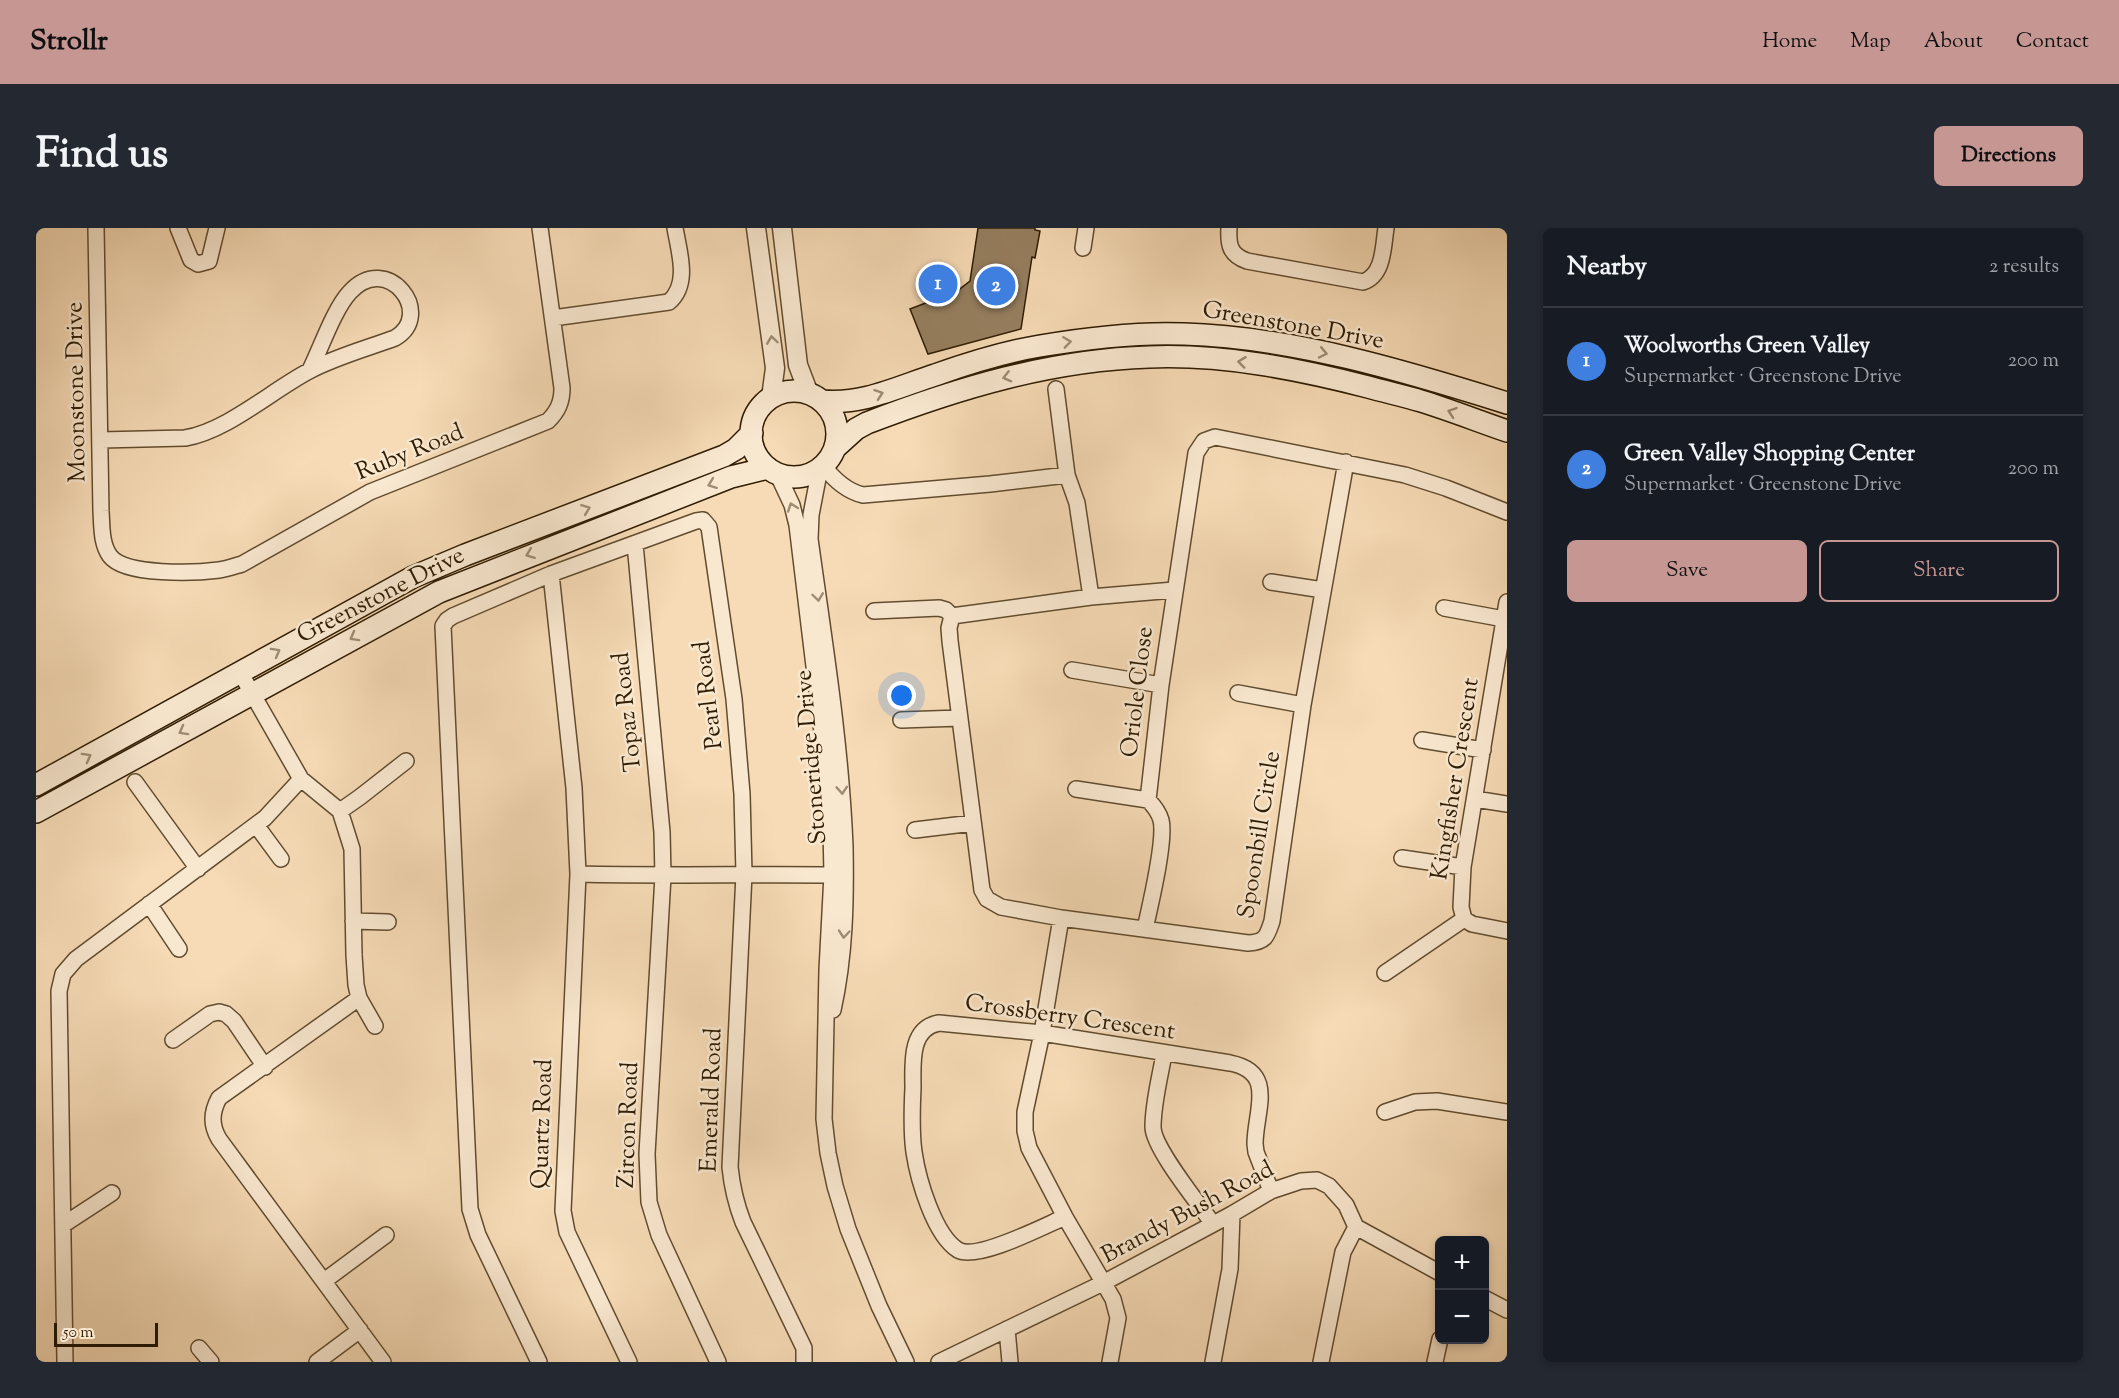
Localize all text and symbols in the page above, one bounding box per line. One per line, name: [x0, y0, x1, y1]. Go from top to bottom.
text: Strollr: [30, 22, 108, 62]
text: Home: [1762, 27, 1817, 57]
text: Map: [1850, 27, 1891, 57]
text: About: [1924, 27, 1983, 57]
text: Contact: [2016, 27, 2089, 57]
text: Find us: [36, 126, 168, 186]
button: Directions: [1934, 126, 2083, 186]
text: Nearby: [1567, 249, 1647, 286]
text: 2 results: [1989, 253, 2059, 282]
pin: 1: [918, 262, 958, 306]
pin: 2: [976, 264, 1016, 308]
street label: Greenstone Drive: [1199, 293, 1387, 359]
street label: Moonstone Drive: [58, 301, 96, 483]
text: Woolworths Green Valley: [1624, 331, 1870, 363]
one-way arrow: [766, 335, 778, 345]
one-way arrow: [1062, 336, 1071, 348]
one-way arrow: [1317, 346, 1327, 359]
text: 1: [1583, 347, 1590, 376]
text: 200 m: [2008, 347, 2059, 376]
one-way arrow: [1237, 357, 1246, 369]
text: Supermarket · Greenstone Drive: [1624, 363, 1902, 392]
one-way arrow: [1002, 370, 1012, 383]
one-way arrow: [873, 389, 884, 401]
one-way arrow: [1447, 406, 1458, 419]
street label: Ruby Road: [351, 416, 469, 490]
text: Green Valley Shopping Center: [1624, 439, 1915, 471]
text: 2: [1582, 455, 1591, 484]
text: 200 m: [2008, 455, 2059, 484]
text: Supermarket · Greenstone Drive: [1624, 471, 1902, 500]
one-way arrow: [707, 477, 718, 489]
one-way arrow: [787, 502, 800, 513]
one-way arrow: [580, 503, 591, 516]
street label: Greenstone Drive: [291, 539, 471, 653]
button: Save: [1567, 540, 1807, 602]
button: Share: [1819, 540, 2059, 602]
one-way arrow: [526, 547, 536, 560]
one-way arrow: [811, 592, 823, 601]
street label: Oriole Close: [1113, 625, 1163, 759]
one-way arrow: [350, 630, 360, 641]
street label: Pearl Road: [685, 638, 733, 751]
one-way arrow: [270, 648, 280, 659]
street label: Topaz Road: [605, 650, 651, 774]
street label: Stoneridge Drive: [787, 668, 837, 846]
street label: Kingfisher Crescent: [1423, 675, 1489, 883]
your location: [887, 681, 916, 710]
one-way arrow: [179, 724, 189, 735]
street label: Spoonbill Circle: [1230, 749, 1290, 921]
one-way arrow: [81, 753, 91, 764]
one-way arrow: [835, 786, 848, 795]
one-way arrow: [838, 929, 851, 938]
street label: Crossberry Crescent: [963, 986, 1177, 1050]
street label: Emerald Road: [692, 1027, 732, 1173]
street label: Quartz Road: [524, 1058, 562, 1190]
street label: Zircon Road: [610, 1061, 648, 1189]
street label: Brandy Bush Road: [1096, 1153, 1281, 1273]
map controls: [1435, 1236, 1489, 1344]
button: +: [1435, 1236, 1489, 1290]
button: −: [1435, 1290, 1489, 1344]
scale bar: [54, 1320, 158, 1348]
text: 50 m: [63, 1322, 94, 1345]

